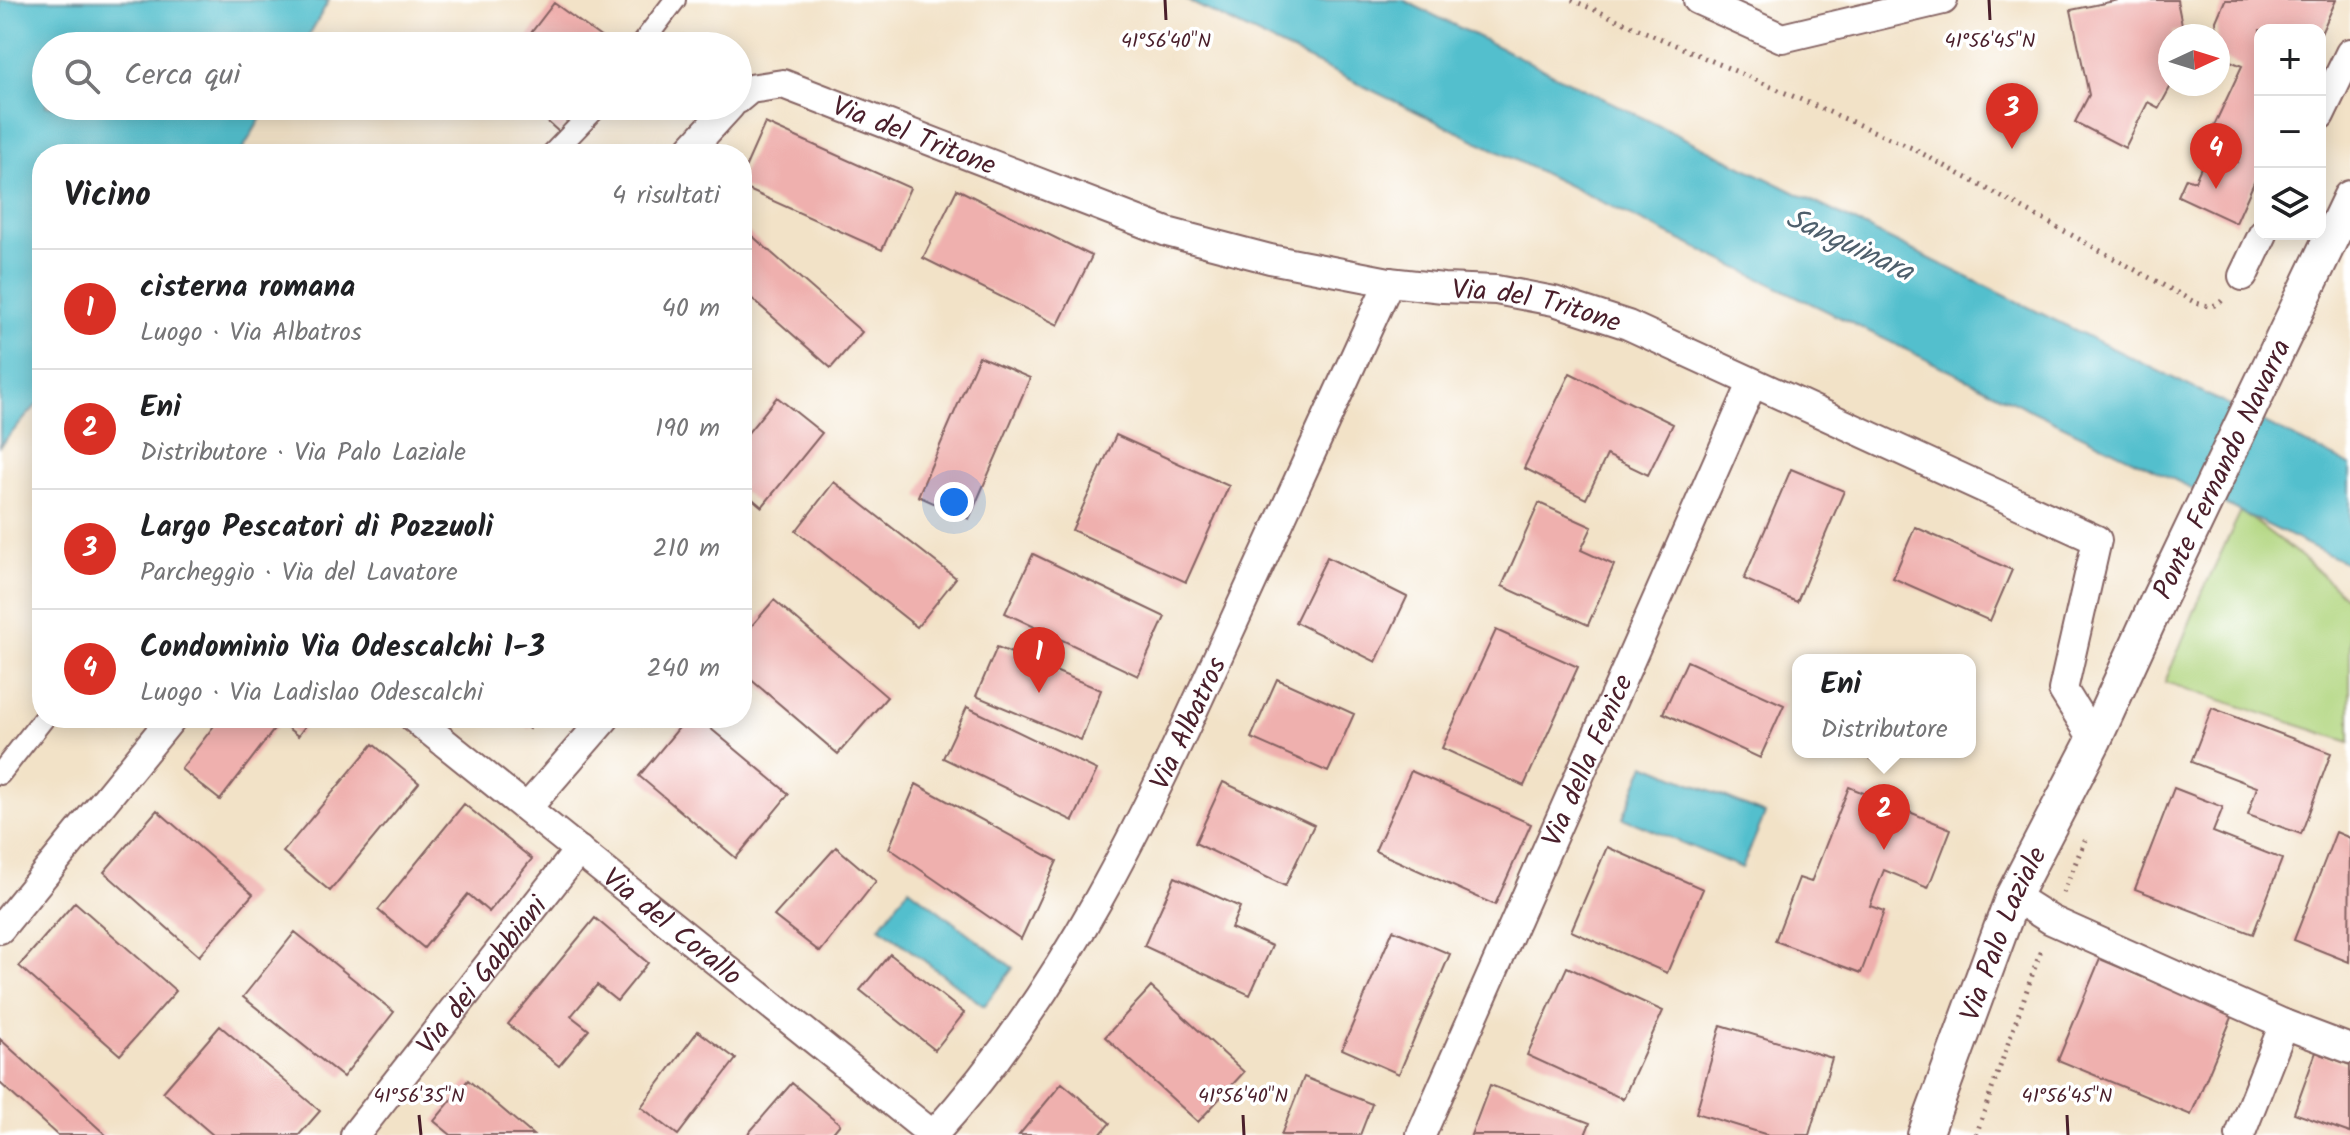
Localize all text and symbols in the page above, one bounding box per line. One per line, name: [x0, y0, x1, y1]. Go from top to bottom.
north arrow: [2158, 24, 2230, 96]
map controls: [2254, 24, 2326, 240]
button: +: [2254, 24, 2326, 96]
text: 41°56'40"N: [1121, 26, 1211, 58]
text: 41°56'45"N: [1945, 26, 2035, 58]
search box: [32, 32, 752, 120]
text: Cerca qui: [124, 52, 241, 100]
icon: search: [60, 54, 104, 98]
pin: 3: [1986, 83, 2038, 149]
street label: Via del Tritone: [825, 85, 1003, 189]
button: −: [2254, 96, 2326, 168]
pin: 4: [2190, 123, 2242, 189]
button: layers: [2254, 168, 2326, 240]
text: Vicino: [64, 169, 151, 223]
text: 4 risultati: [612, 175, 720, 217]
water label: Sanguinara: [1777, 195, 1923, 297]
text: cisterna romana: [140, 264, 355, 312]
street label: Via del Tritone: [1451, 268, 1627, 346]
text: 1: [86, 288, 94, 330]
text: 40 m: [662, 288, 720, 330]
text: Luogo · Via Albatros: [140, 312, 362, 354]
street label: Ponte Fernando Navarra: [2142, 332, 2304, 607]
text: Eni: [140, 384, 181, 432]
text: 2: [82, 408, 98, 450]
text: 190 m: [655, 408, 720, 450]
text: Distributore · Via Palo Laziale: [140, 432, 466, 474]
your location: [934, 482, 974, 522]
text: Largo Pescatori di Pozzuoli: [140, 504, 493, 552]
text: 3: [83, 528, 97, 570]
text: 210 m: [653, 528, 720, 570]
text: Parcheggio · Via del Lavatore: [140, 552, 458, 594]
text: Condominio Via Odescalchi 1-3: [140, 624, 545, 672]
pin: 1: [1013, 627, 1065, 693]
text: 4: [83, 648, 97, 690]
text: 240 m: [646, 648, 720, 690]
street label: Via Albatros: [1139, 650, 1240, 798]
popup: [1792, 654, 1976, 758]
text: Eni: [1820, 661, 1861, 709]
street label: Via della Fenice: [1531, 667, 1647, 854]
text: Luogo · Via Ladislao Odescalchi: [140, 672, 483, 714]
text: Distributore: [1820, 709, 1948, 751]
pin: 2: [1858, 784, 1910, 850]
street label: Via Palo Laziale: [1949, 839, 2060, 1028]
street label: Via del Corallo: [591, 857, 751, 998]
street label: Via dei Gabbiani: [406, 886, 561, 1065]
text: 41°56'35"N: [373, 1081, 465, 1113]
text: 41°56'40"N: [1198, 1081, 1288, 1113]
text: 41°56'45"N: [2022, 1081, 2112, 1113]

